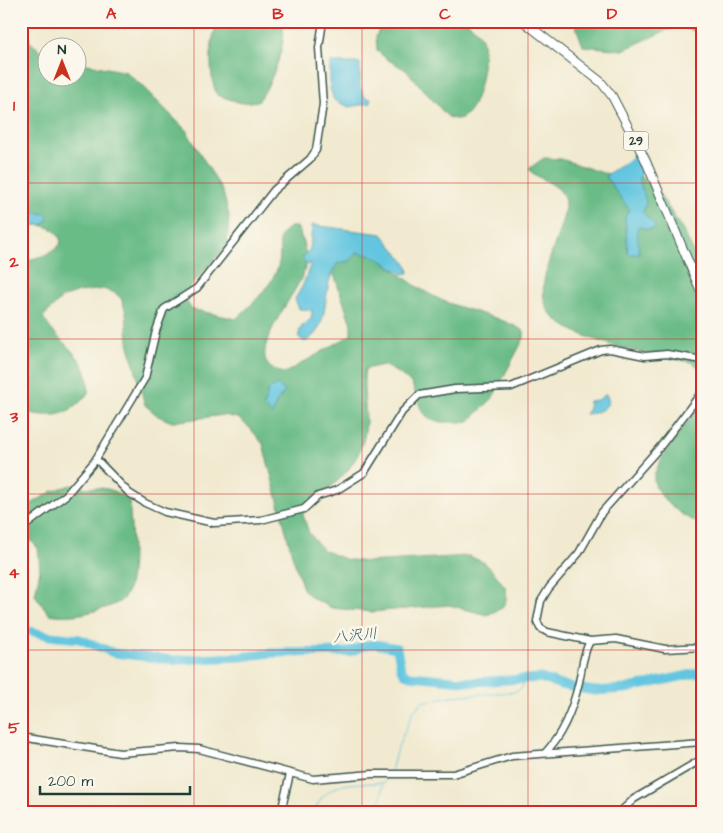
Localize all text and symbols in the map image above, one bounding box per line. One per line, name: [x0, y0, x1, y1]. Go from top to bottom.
text: A: [106, 3, 117, 25]
text: B: [272, 3, 284, 25]
text: C: [439, 3, 451, 25]
text: D: [607, 3, 618, 25]
north arrow: [38, 38, 88, 88]
text: N: [58, 40, 67, 60]
text: 1: [13, 95, 16, 117]
road number: 29: [624, 132, 648, 150]
text: 2: [8, 251, 19, 273]
text: 3: [9, 406, 19, 428]
text: 4: [9, 562, 20, 584]
water label: 八沢川: [332, 623, 379, 648]
text: 5: [8, 717, 20, 739]
scale bar: [40, 763, 190, 795]
text: 200 m: [48, 771, 94, 792]

